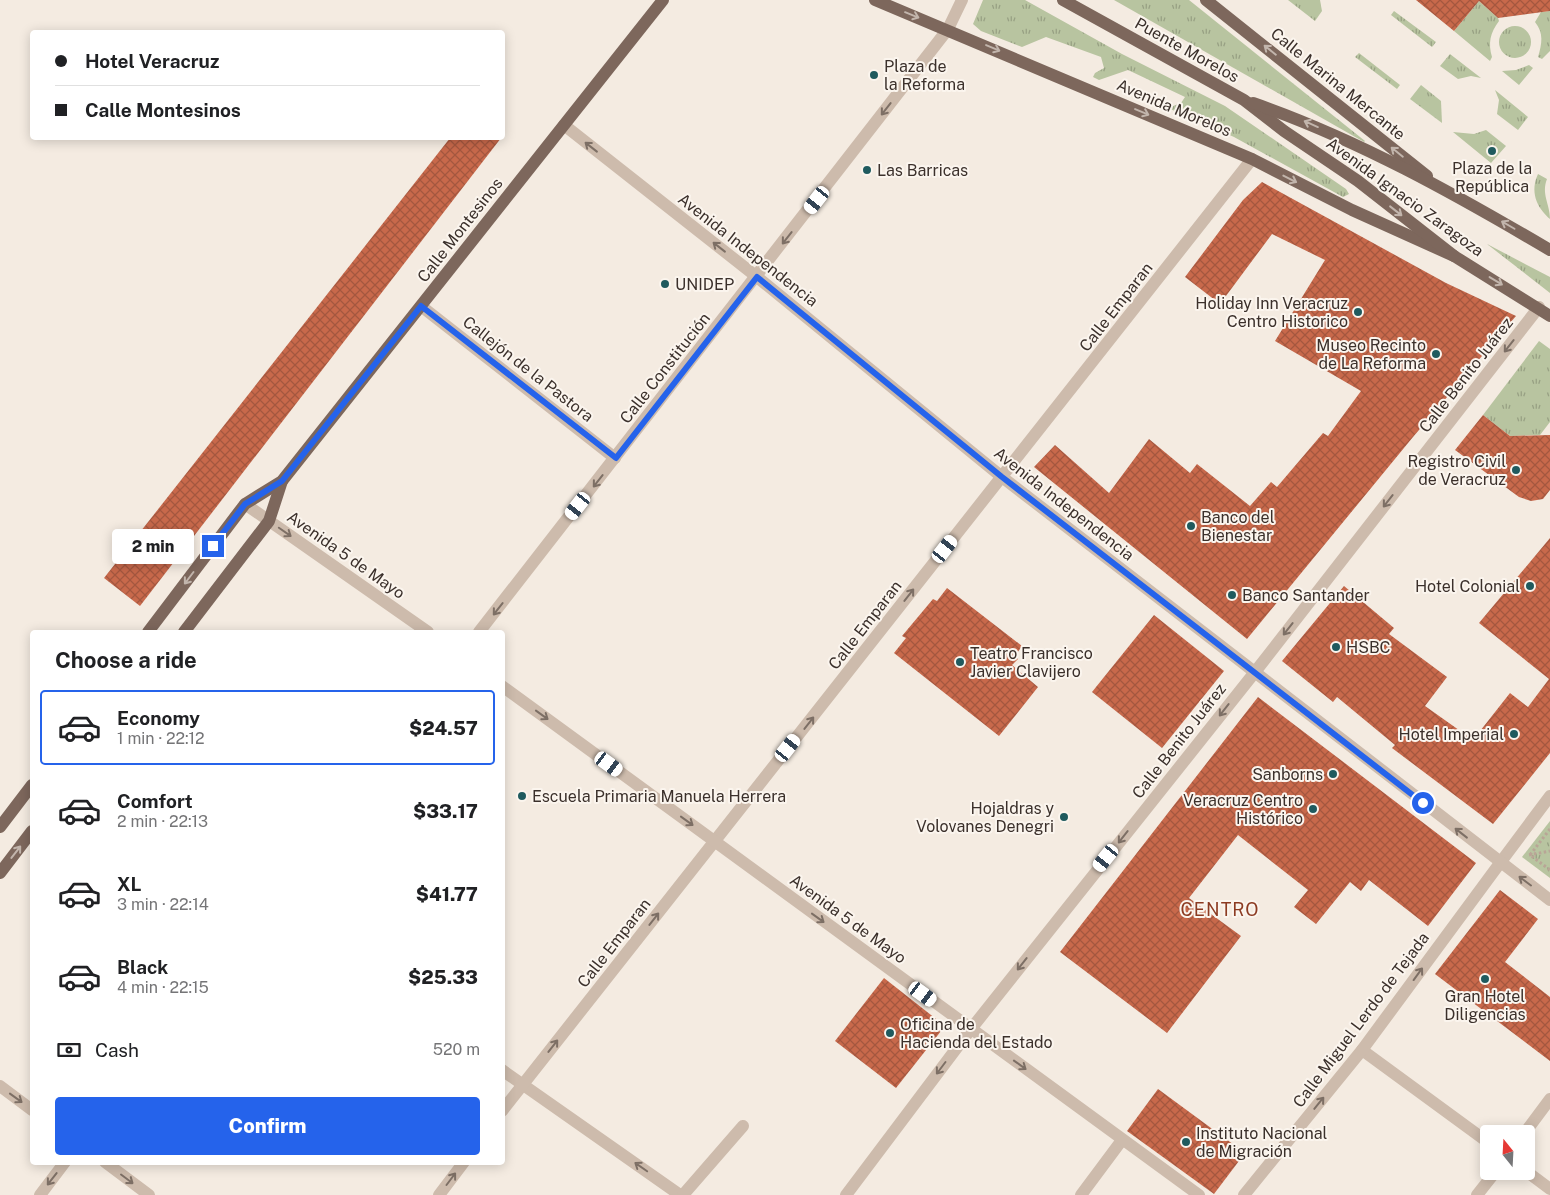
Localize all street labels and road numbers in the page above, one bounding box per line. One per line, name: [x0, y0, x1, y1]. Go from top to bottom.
street label: Puente Morelos: [1132, 14, 1242, 86]
street label: Calle Marina Mercante: [1267, 24, 1409, 144]
street label: Avenida Morelos: [1114, 75, 1234, 141]
street label: Avenida Ignacio Zaragoza: [1323, 134, 1487, 260]
street label: Calle Montesinos: [413, 174, 507, 286]
street label: Avenida Independencia: [674, 189, 822, 311]
street label: Calle Emparan: [1075, 259, 1157, 355]
street label: Calle Constitución: [616, 309, 714, 427]
street label: Callejón de la Pastora: [459, 312, 597, 426]
street label: Calle Benito Juárez: [1415, 314, 1517, 436]
street label: Avenida Independencia: [990, 443, 1138, 565]
street label: Avenida 5 de Mayo: [283, 507, 409, 603]
street label: Calle Emparan: [824, 577, 906, 673]
street label: Calle Benito Juárez: [1128, 680, 1230, 802]
street label: Avenida 5 de Mayo: [786, 870, 910, 968]
street label: Calle Emparan: [573, 895, 655, 991]
street label: Calle Miguel Lerdo de Tejada: [1289, 929, 1433, 1111]

